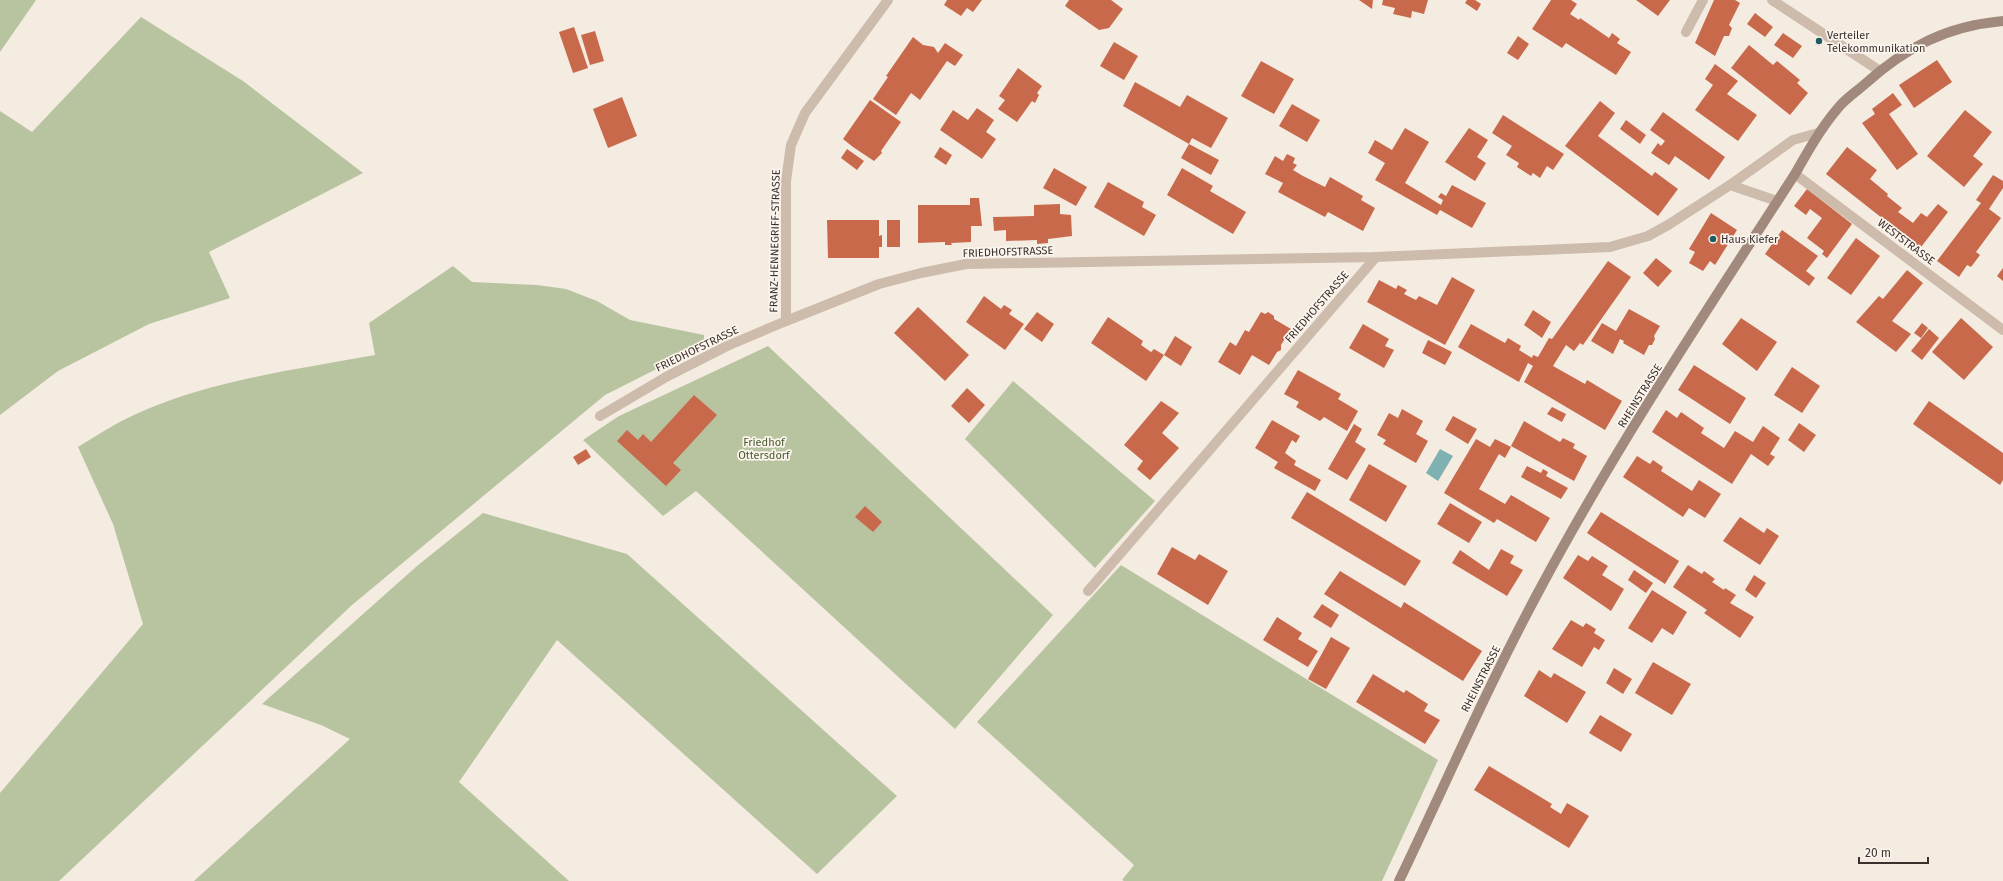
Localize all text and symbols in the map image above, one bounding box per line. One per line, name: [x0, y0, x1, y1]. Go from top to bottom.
place label: Verteiler Telekommunikation: [1827, 29, 1925, 55]
marker: Verteiler Telekommunikation: [1814, 36, 1824, 46]
street label: FRANZ-HENNEGRIFF-STRASSE: [767, 169, 783, 313]
street label: WESTSTRASSE: [1875, 216, 1937, 268]
place label: Haus Kiefer: [1721, 233, 1779, 246]
marker: Haus Kiefer: [1708, 234, 1718, 244]
street label: FRIEDHOFSTRASSE: [962, 244, 1054, 260]
street label: FRIEDHOFSTRASSE: [1282, 268, 1352, 345]
street label: FRIEDHOFSTRASSE: [653, 323, 741, 375]
street label: RHEINSTRASSE: [1615, 362, 1665, 430]
park label: Friedhof Ottersdorf: [738, 436, 791, 462]
street label: RHEINSTRASSE: [1459, 643, 1503, 714]
scale bar: [1859, 839, 1928, 865]
text: 20 m: [1865, 846, 1891, 860]

